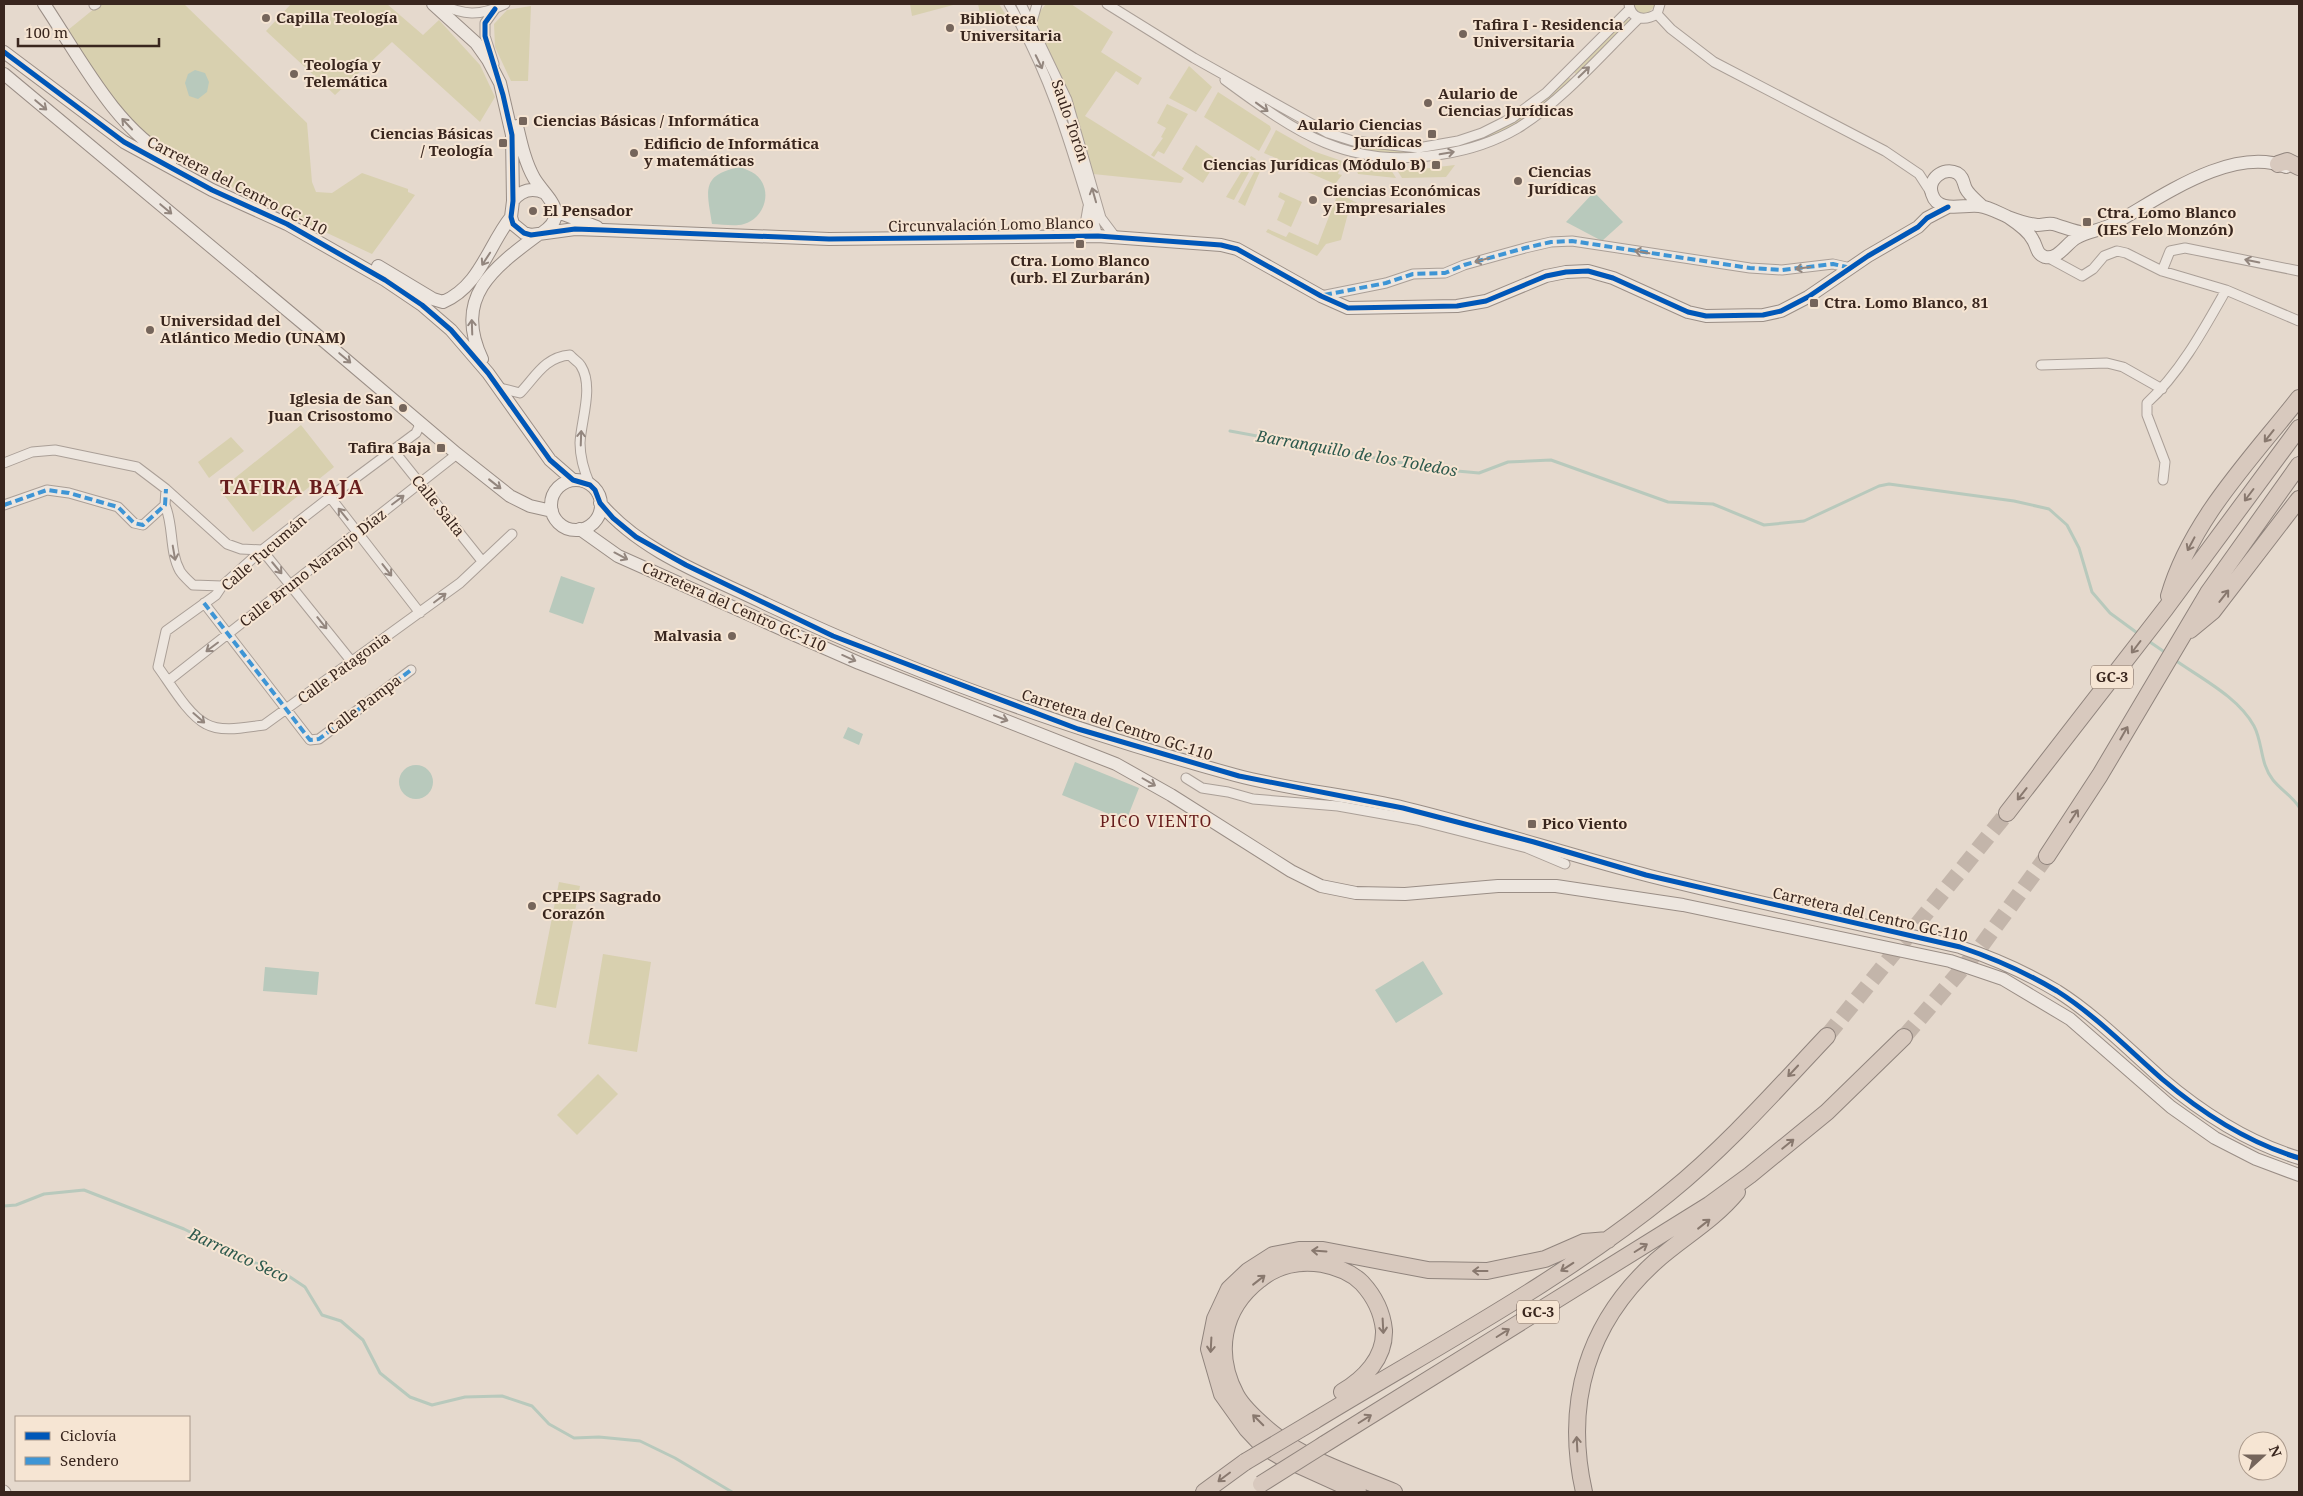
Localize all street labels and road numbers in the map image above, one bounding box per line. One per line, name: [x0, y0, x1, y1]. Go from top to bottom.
street label: Saulo Torón: [1048, 77, 1094, 165]
street label: Carretera del Centro GC-110: [144, 131, 331, 239]
street label: Circunvalación Lomo Blanco: [888, 212, 1094, 236]
street label: Calle Salta: [408, 470, 470, 540]
street label: Calle Bruno Naranjo Díaz: [235, 504, 390, 631]
street label: Calle Tucumán: [216, 509, 310, 595]
street label: Carretera del Centro GC-110: [639, 556, 830, 656]
street label: Calle Patagonia: [293, 627, 394, 708]
road number: GC-3: [2091, 666, 2133, 689]
street label: Calle Pampa: [322, 670, 405, 739]
street label: Carretera del Centro GC-110: [1019, 684, 1215, 764]
street label: Carretera del Centro GC-110: [1771, 882, 1970, 946]
road number: GC-3: [1517, 1300, 1559, 1324]

